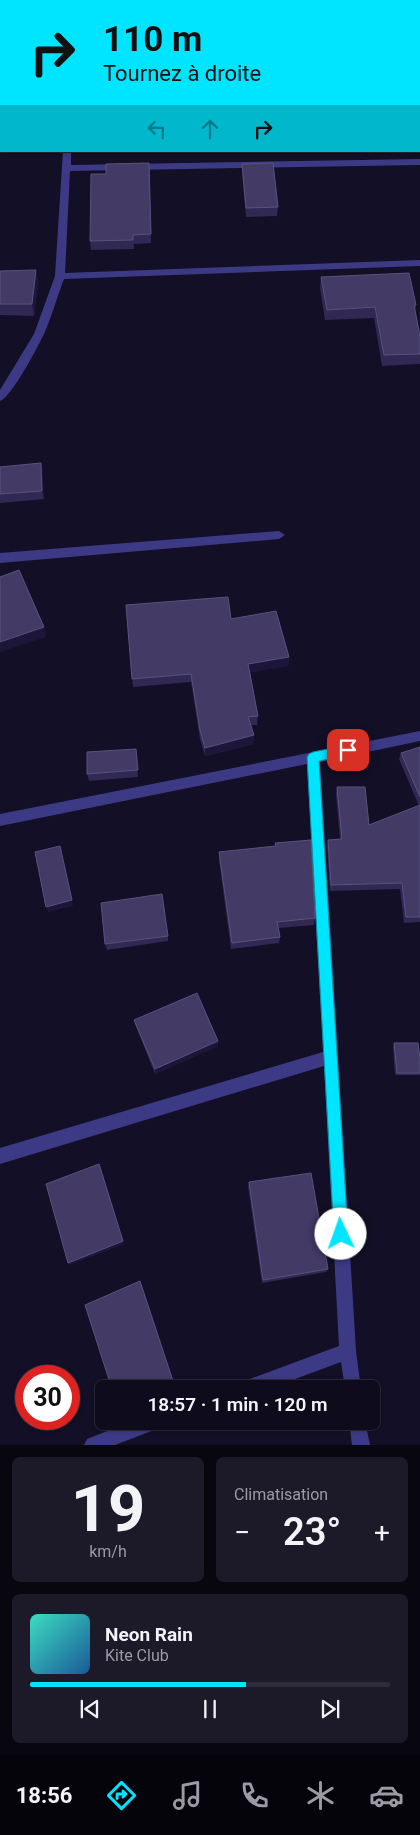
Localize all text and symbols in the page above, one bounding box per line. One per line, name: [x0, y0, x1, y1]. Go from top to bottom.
text: 110 m: [103, 19, 202, 60]
icon: right: [20, 20, 85, 85]
text: Tournez à droite: [103, 61, 261, 86]
icon: left: [143, 115, 171, 143]
icon: ahead: [196, 115, 224, 143]
icon: right: [249, 115, 277, 143]
pin: [327, 729, 369, 771]
icon: arrive: [334, 736, 362, 764]
position arrow: [314, 1207, 366, 1259]
speed limit sign: 30: [15, 1365, 80, 1430]
text: 18:57 · 1 min · 120 m: [147, 1393, 328, 1416]
text: 19: [71, 1471, 145, 1547]
text: Climatisation: [234, 1485, 328, 1504]
text: 23°: [283, 1510, 341, 1554]
text: −: [234, 1516, 250, 1549]
text: +: [374, 1516, 390, 1549]
text: km/h: [89, 1542, 127, 1561]
text: Neon Rain: [105, 1623, 193, 1646]
text: Kite Club: [105, 1646, 169, 1665]
icon: previous: [76, 1695, 104, 1723]
icon: pause: [196, 1695, 224, 1723]
icon: next: [316, 1695, 344, 1723]
icon: directions: [104, 1778, 139, 1813]
icon: music: [170, 1778, 205, 1813]
icon: phone: [237, 1778, 272, 1813]
icon: climate: [303, 1778, 338, 1813]
icon: car: [369, 1778, 404, 1813]
text: 18:56: [16, 1783, 72, 1808]

